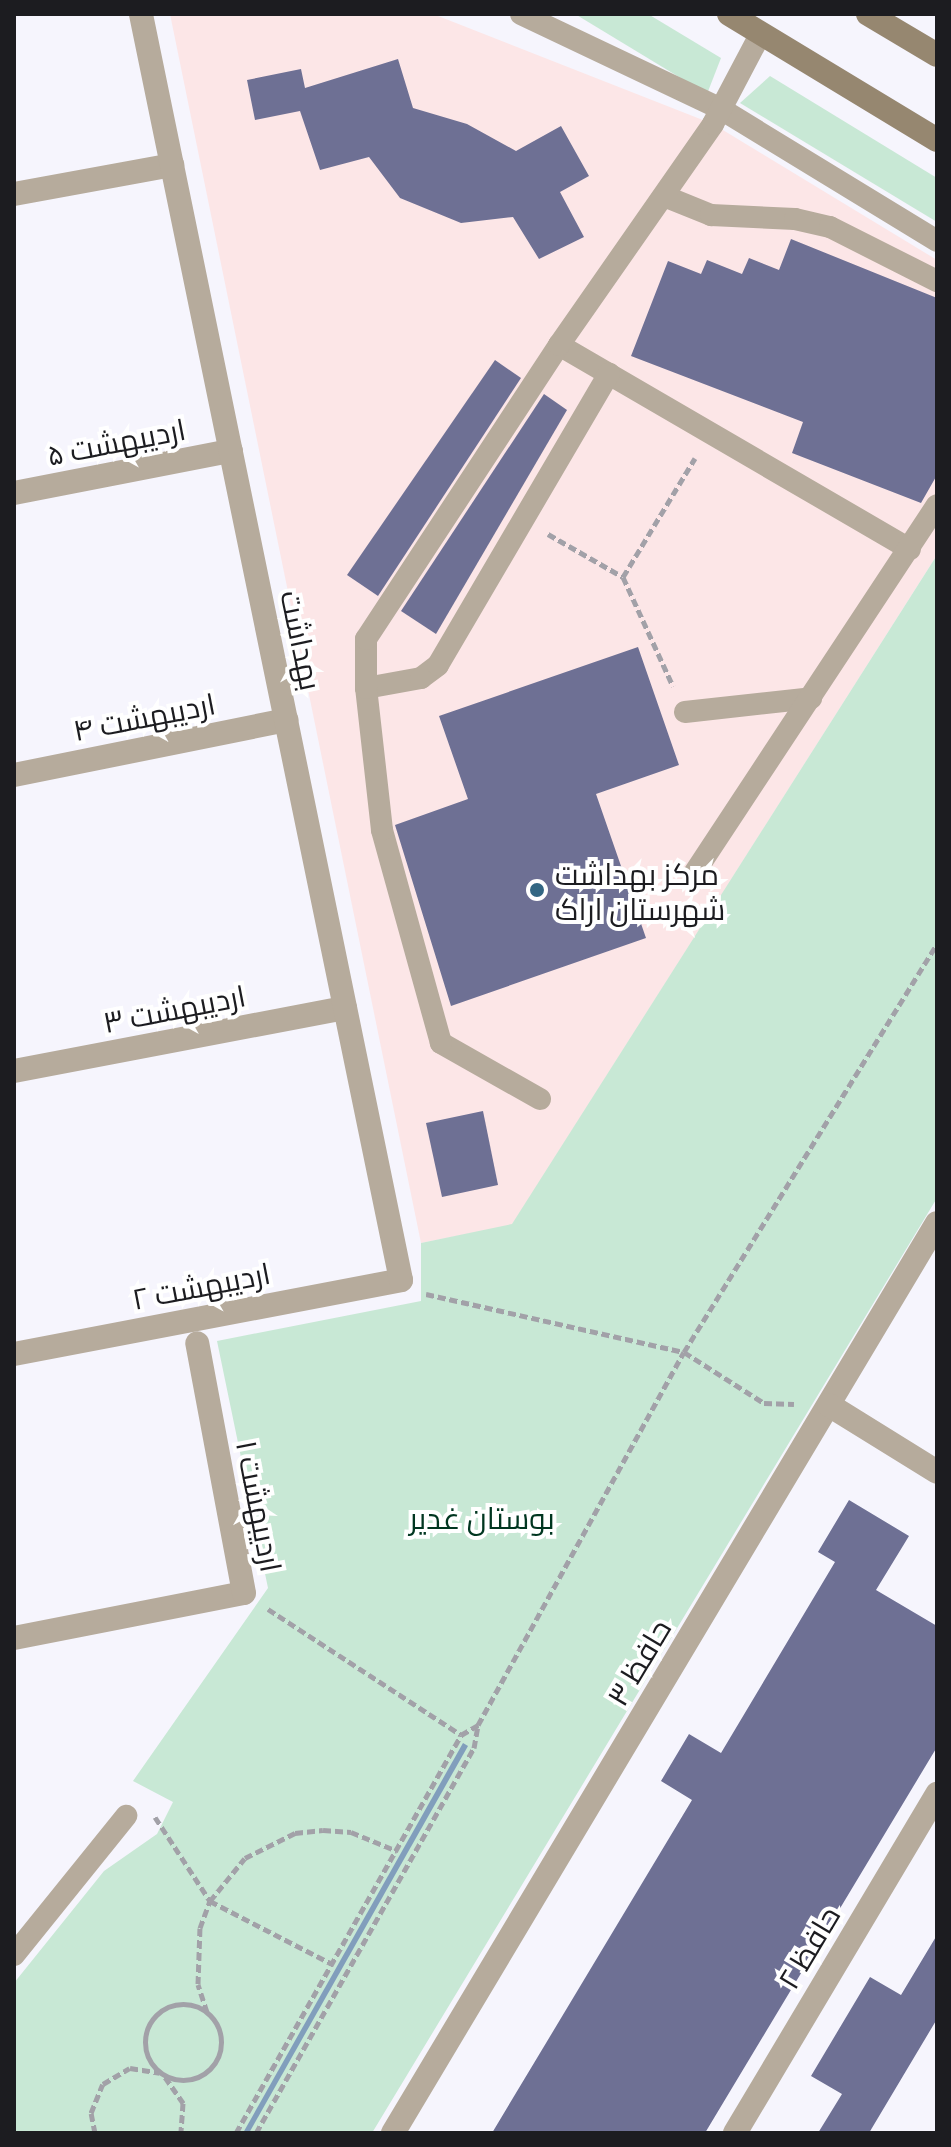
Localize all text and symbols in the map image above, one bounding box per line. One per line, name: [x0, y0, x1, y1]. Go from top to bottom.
street label: اردیبهشت ۵: [44, 410, 188, 472]
street label: بهداشت: [274, 587, 330, 693]
street label: اردیبهشت ۴: [70, 685, 218, 747]
place label: مرکز بهداشت شهرستان اراک: [555, 855, 725, 926]
marker: مرکز بهداشت شهرستان اراک: [526, 879, 548, 901]
street label: اردیبهشت ۳: [100, 977, 248, 1039]
street label: اردیبهشت ۲: [129, 1254, 273, 1316]
street label: اردیبهشت ۱: [230, 1437, 290, 1575]
park label: بوستان غدیر: [409, 1499, 555, 1535]
street label: حافظ ۳: [598, 1612, 678, 1712]
street label: حافظ ۲: [769, 1899, 847, 1995]

